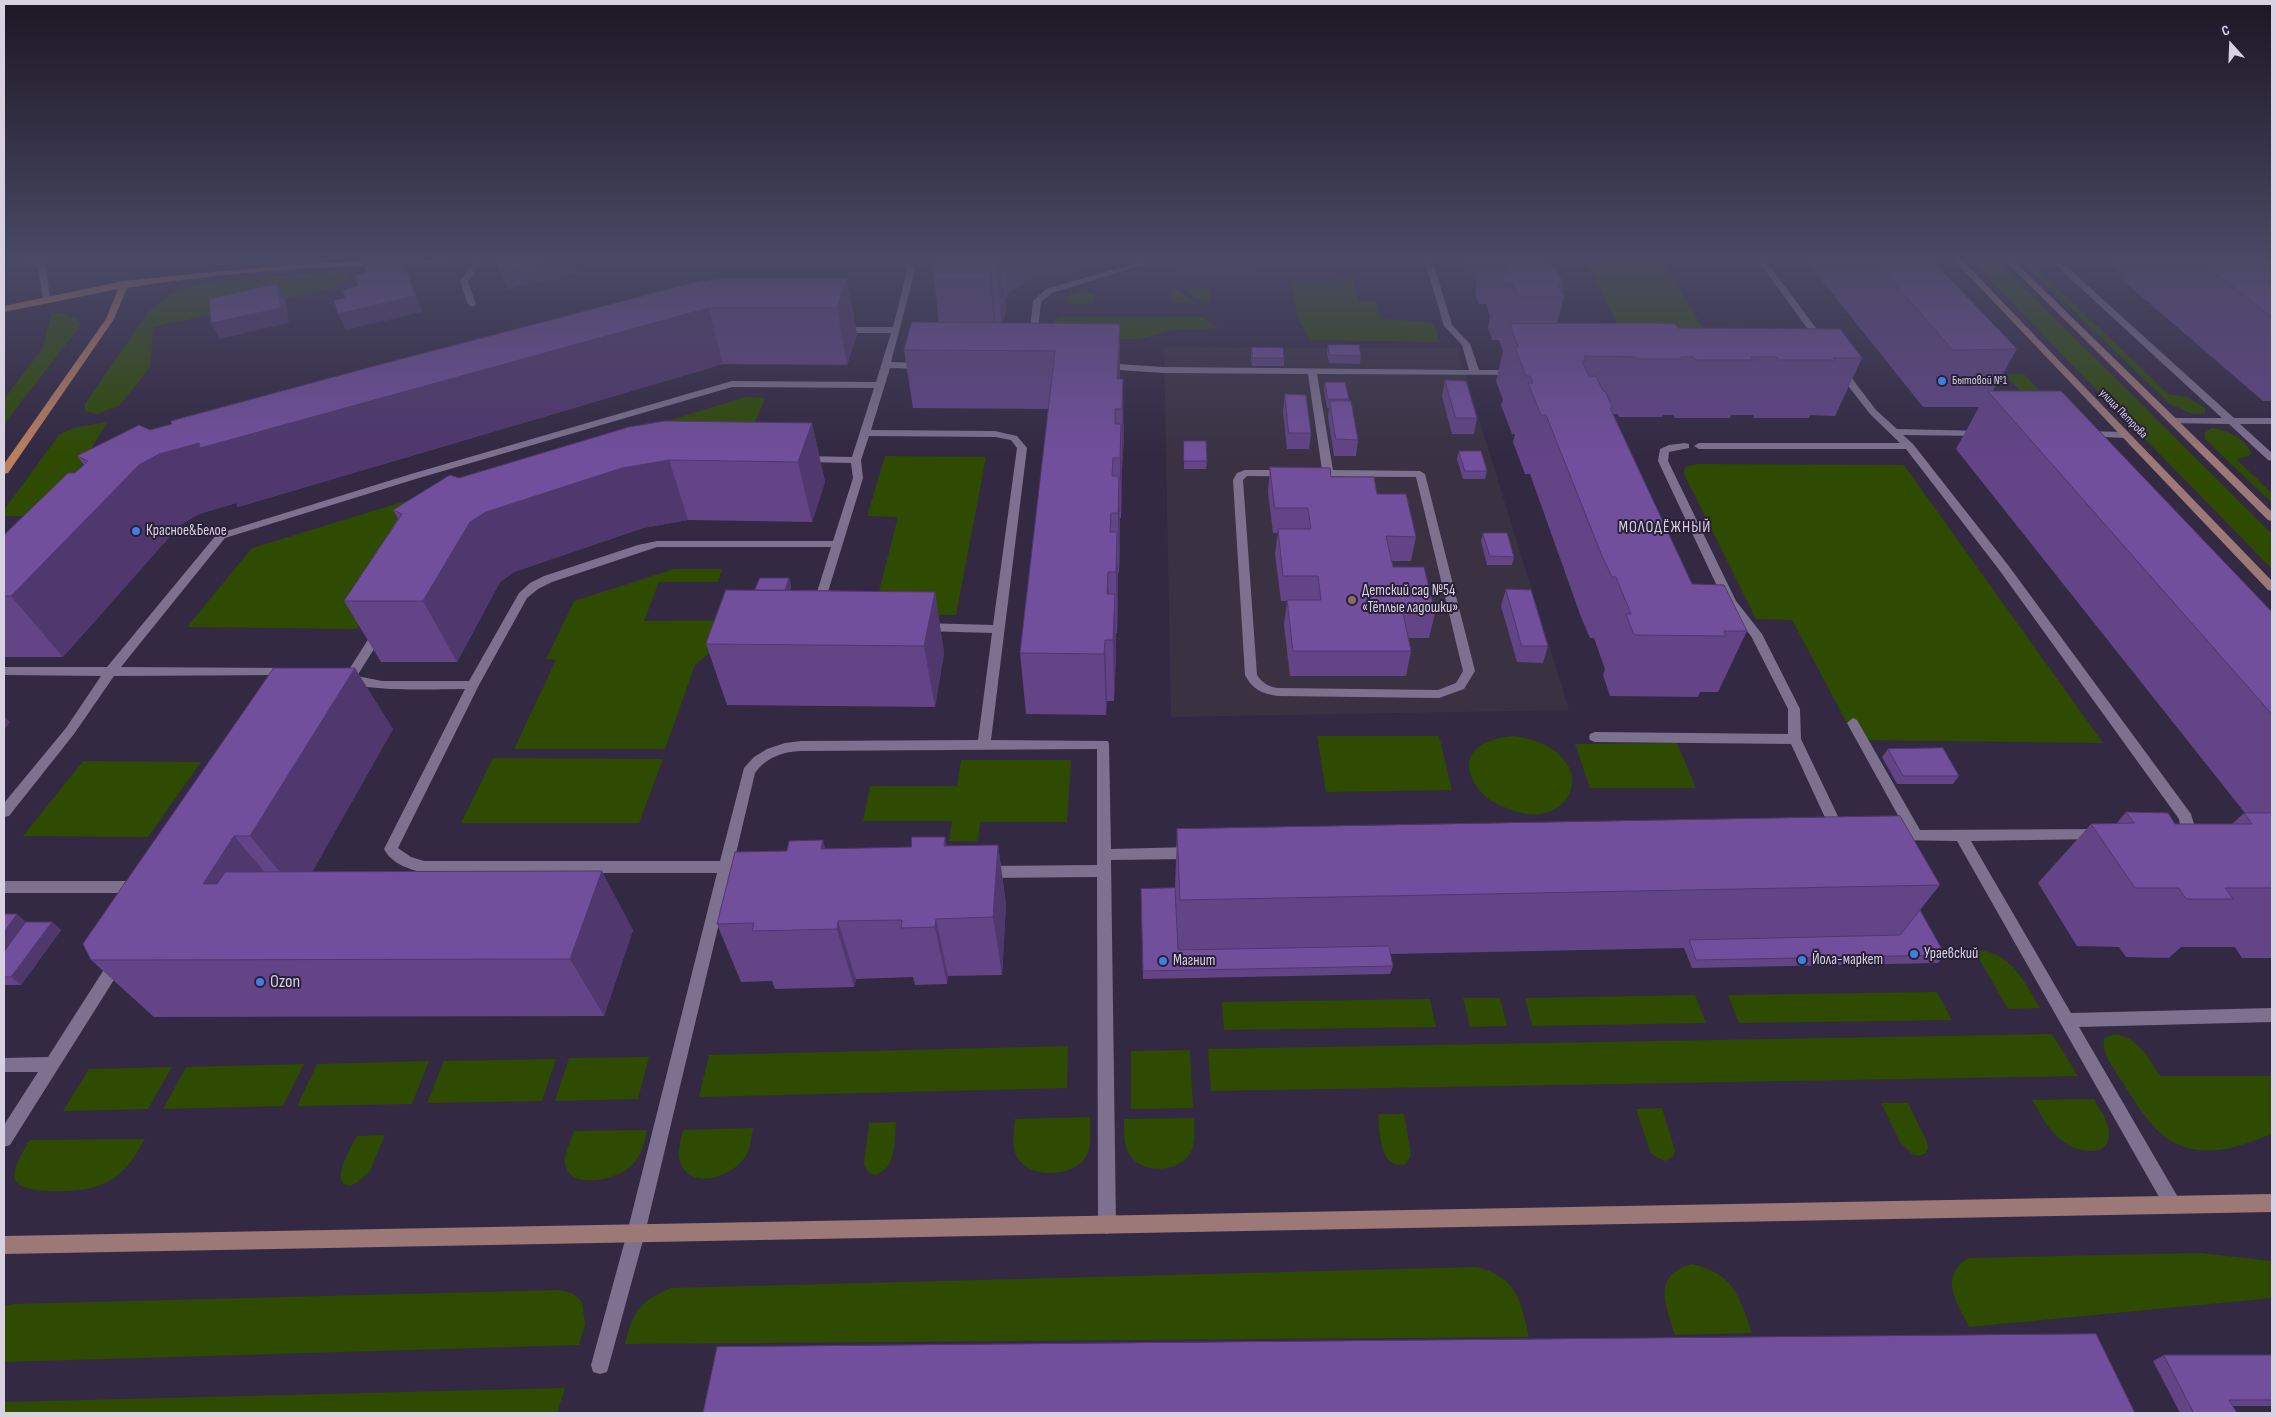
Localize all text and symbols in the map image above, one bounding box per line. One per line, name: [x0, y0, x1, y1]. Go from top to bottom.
north arrow: [2206, 20, 2256, 70]
text: С: [2219, 21, 2232, 40]
place label: Бытовой №1: [1952, 374, 2007, 388]
marker: Бытовой №1: [1936, 375, 1948, 387]
street label: улица Петрова: [2096, 386, 2150, 442]
district label: МОЛОДЁЖНЫЙ: [1617, 518, 1713, 538]
place label: Красное&Белое: [146, 522, 227, 540]
marker: Красное&Белое: [130, 525, 142, 537]
place label: Детский сад №54 «Тёплые ладошки»: [1362, 582, 1458, 617]
marker: Детский сад №54 «Тёплые ладошки»: [1346, 594, 1358, 606]
place label: Ураевский: [1924, 945, 1978, 963]
marker: Ураевский: [1908, 948, 1920, 960]
place label: Йола-маркет: [1812, 951, 1883, 969]
place label: Магнит: [1173, 952, 1215, 970]
marker: Йола-маркет: [1796, 954, 1808, 966]
marker: Магнит: [1157, 955, 1169, 967]
place label: Ozon: [270, 971, 300, 993]
marker: Ozon: [254, 976, 266, 988]

